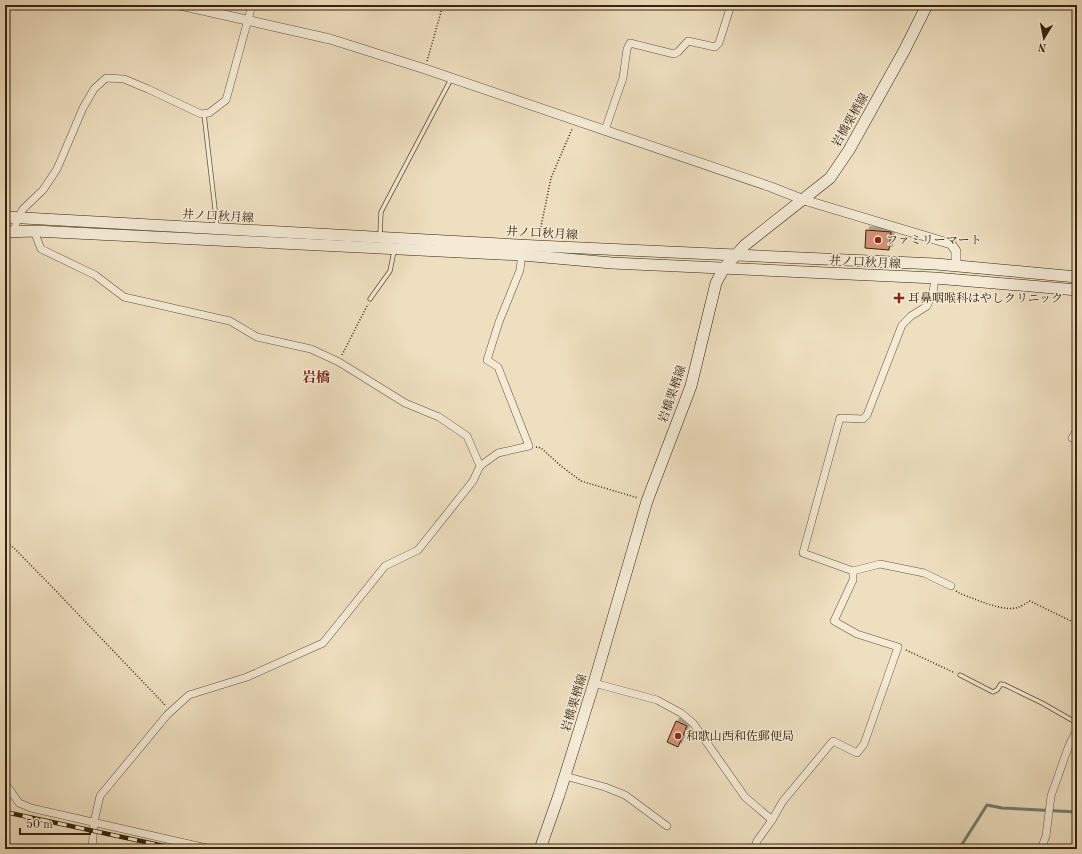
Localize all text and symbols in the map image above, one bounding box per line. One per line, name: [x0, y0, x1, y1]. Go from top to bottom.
north arrow: [1024, 18, 1064, 58]
text: N: [1037, 40, 1048, 53]
street label: 岩橋栗栖線: [829, 91, 871, 149]
street label: 井ノ口秋月線: [182, 207, 254, 225]
street label: 井ノ口秋月線: [506, 224, 578, 242]
place label: ファミリーマート: [886, 234, 982, 247]
marker: ファミリーマート: [873, 235, 883, 245]
street label: 井ノ口秋月線: [829, 253, 901, 271]
place label: 耳鼻咽喉科はやしクリニック: [908, 291, 1063, 305]
marker: 耳鼻咽喉科はやしクリニック: [893, 292, 905, 304]
street label: 岩橋栗栖線: [656, 363, 688, 425]
district label: 岩橋: [302, 370, 330, 385]
street label: 岩橋栗栖線: [559, 672, 589, 734]
place label: 和歌山西和佐郵便局: [686, 729, 794, 743]
marker: 和歌山西和佐郵便局: [673, 731, 683, 741]
scale bar: [20, 810, 90, 836]
text: 50 m: [26, 818, 53, 831]

